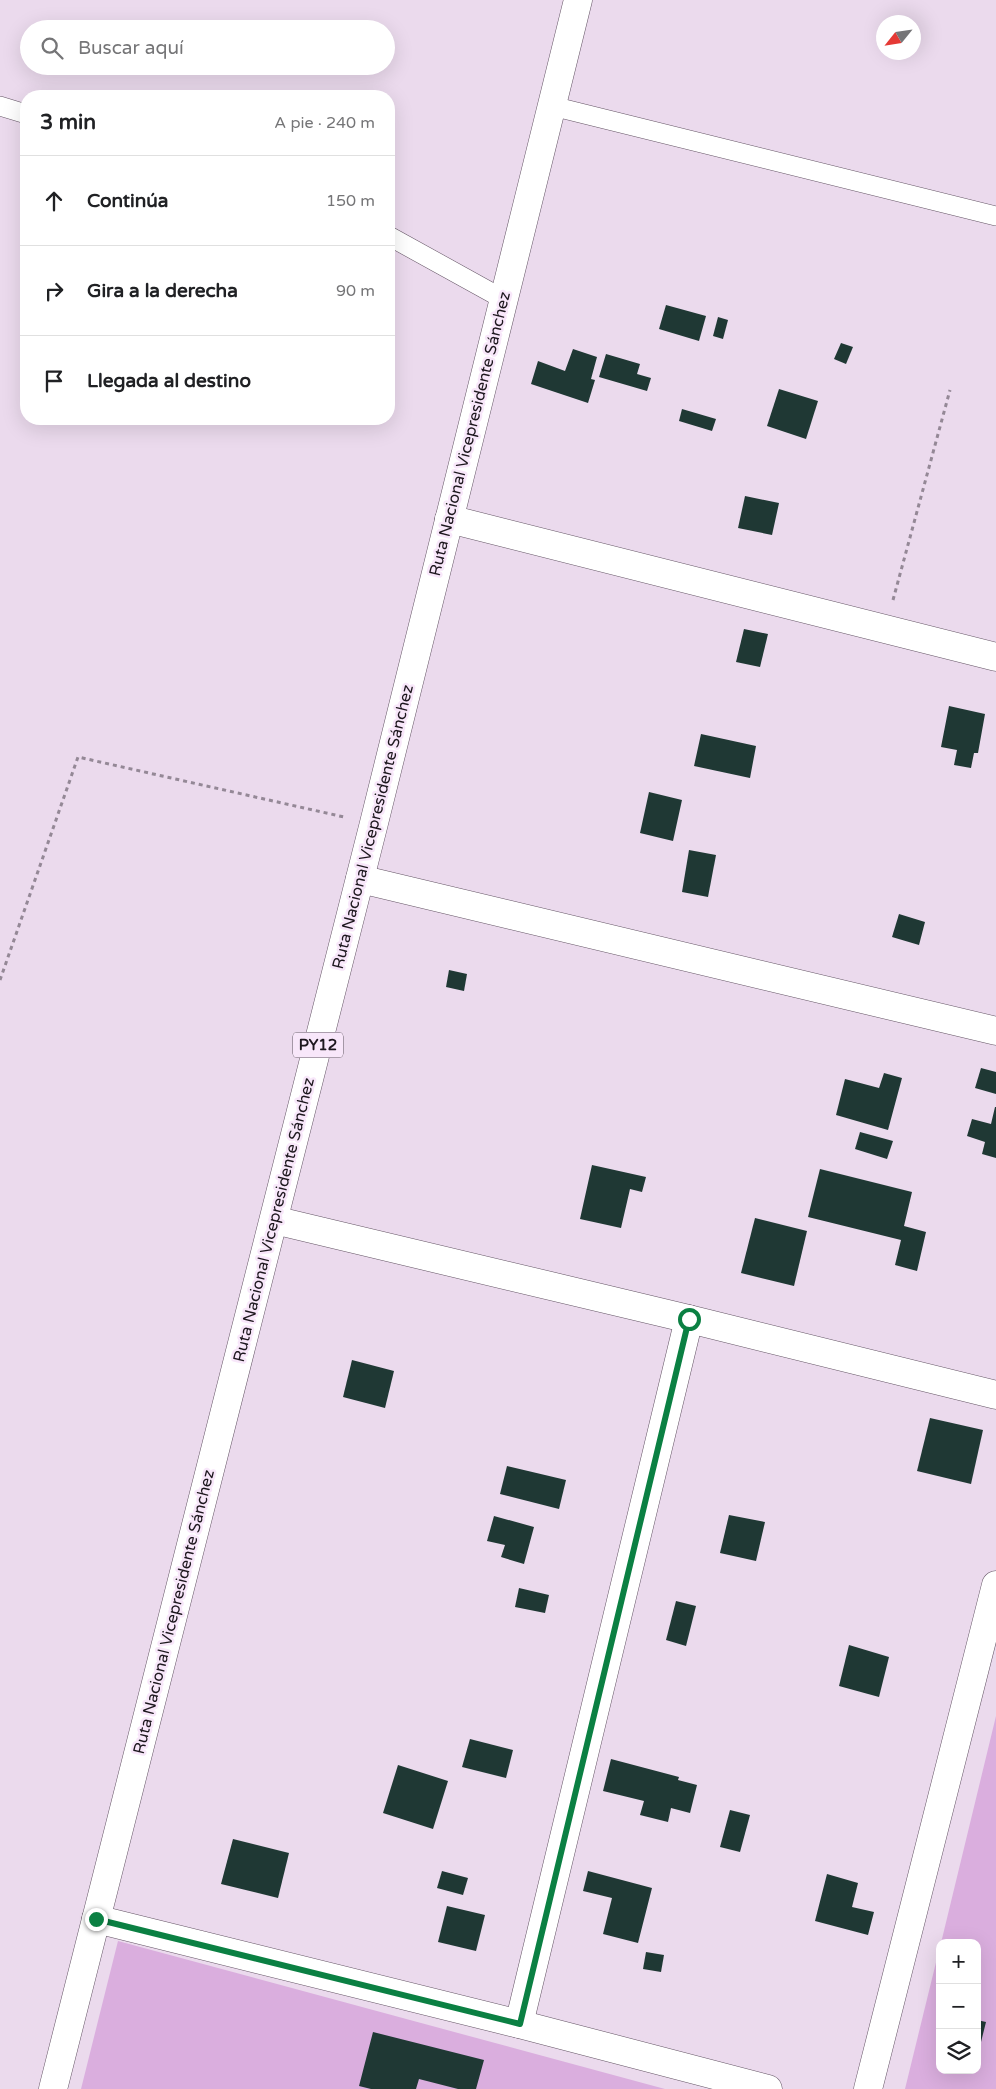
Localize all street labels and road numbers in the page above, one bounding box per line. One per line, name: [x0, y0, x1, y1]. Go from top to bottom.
street label: Ruta Nacional Vicepresidente Sánchez: [425, 290, 515, 578]
street label: Ruta Nacional Vicepresidente Sánchez: [328, 683, 418, 971]
road number: PY12: [293, 1032, 343, 1058]
street label: Ruta Nacional Vicepresidente Sánchez: [229, 1076, 319, 1364]
street label: Ruta Nacional Vicepresidente Sánchez: [129, 1468, 219, 1756]

